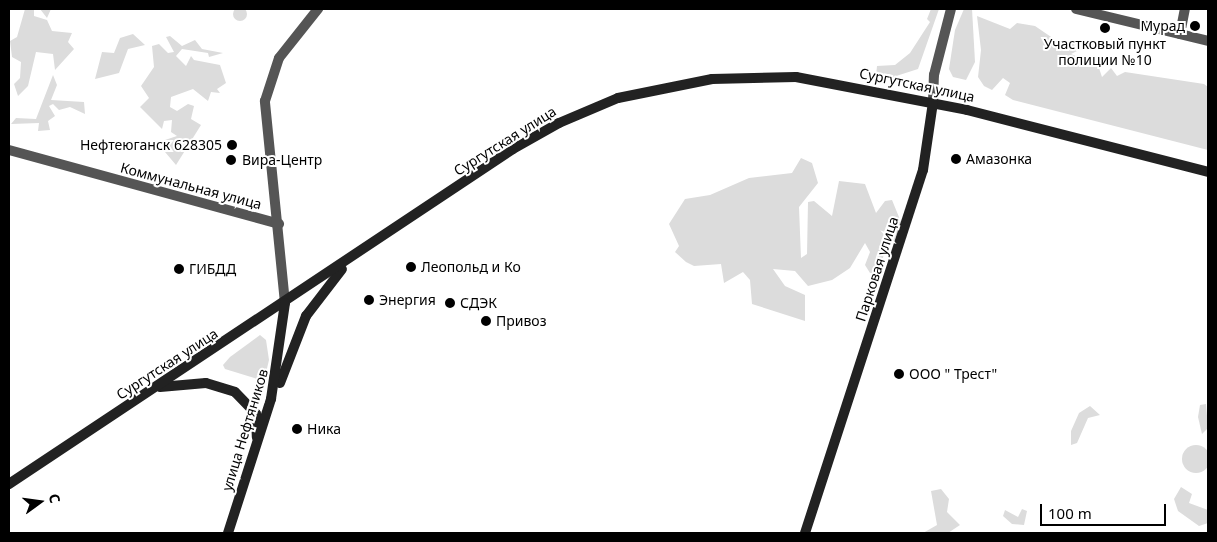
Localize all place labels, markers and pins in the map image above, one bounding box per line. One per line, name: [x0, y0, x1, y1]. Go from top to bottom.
place label: Мурад: [1140, 18, 1185, 34]
marker: Мурад: [1189, 20, 1201, 32]
marker: Участковый пункт полиции №10: [1099, 22, 1111, 34]
place label: Участковый пункт полиции №10: [1044, 36, 1166, 68]
place label: Нефтеюганск 628305: [80, 137, 222, 153]
marker: Нефтеюганск 628305: [226, 139, 238, 151]
place label: Амазонка: [966, 151, 1032, 167]
place label: Вира-Центр: [242, 152, 322, 168]
marker: Вира-Центр: [224, 153, 238, 167]
marker: Амазонка: [950, 153, 962, 165]
place label: Леопольд и Ко: [421, 259, 521, 275]
place label: ГИБДД: [189, 261, 236, 277]
marker: Леопольд и Ко: [405, 261, 417, 273]
marker: ГИБДД: [173, 263, 185, 275]
place label: Энергия: [379, 292, 436, 308]
marker: Энергия: [363, 294, 375, 306]
place label: СДЭК: [460, 295, 497, 311]
marker: СДЭК: [444, 297, 456, 309]
place label: Привоз: [496, 313, 547, 329]
marker: Привоз: [480, 315, 492, 327]
place label: ООО " Трест": [909, 366, 997, 382]
marker: ООО " Трест": [893, 368, 905, 380]
place label: Ника: [307, 421, 341, 437]
marker: Ника: [291, 423, 303, 435]

